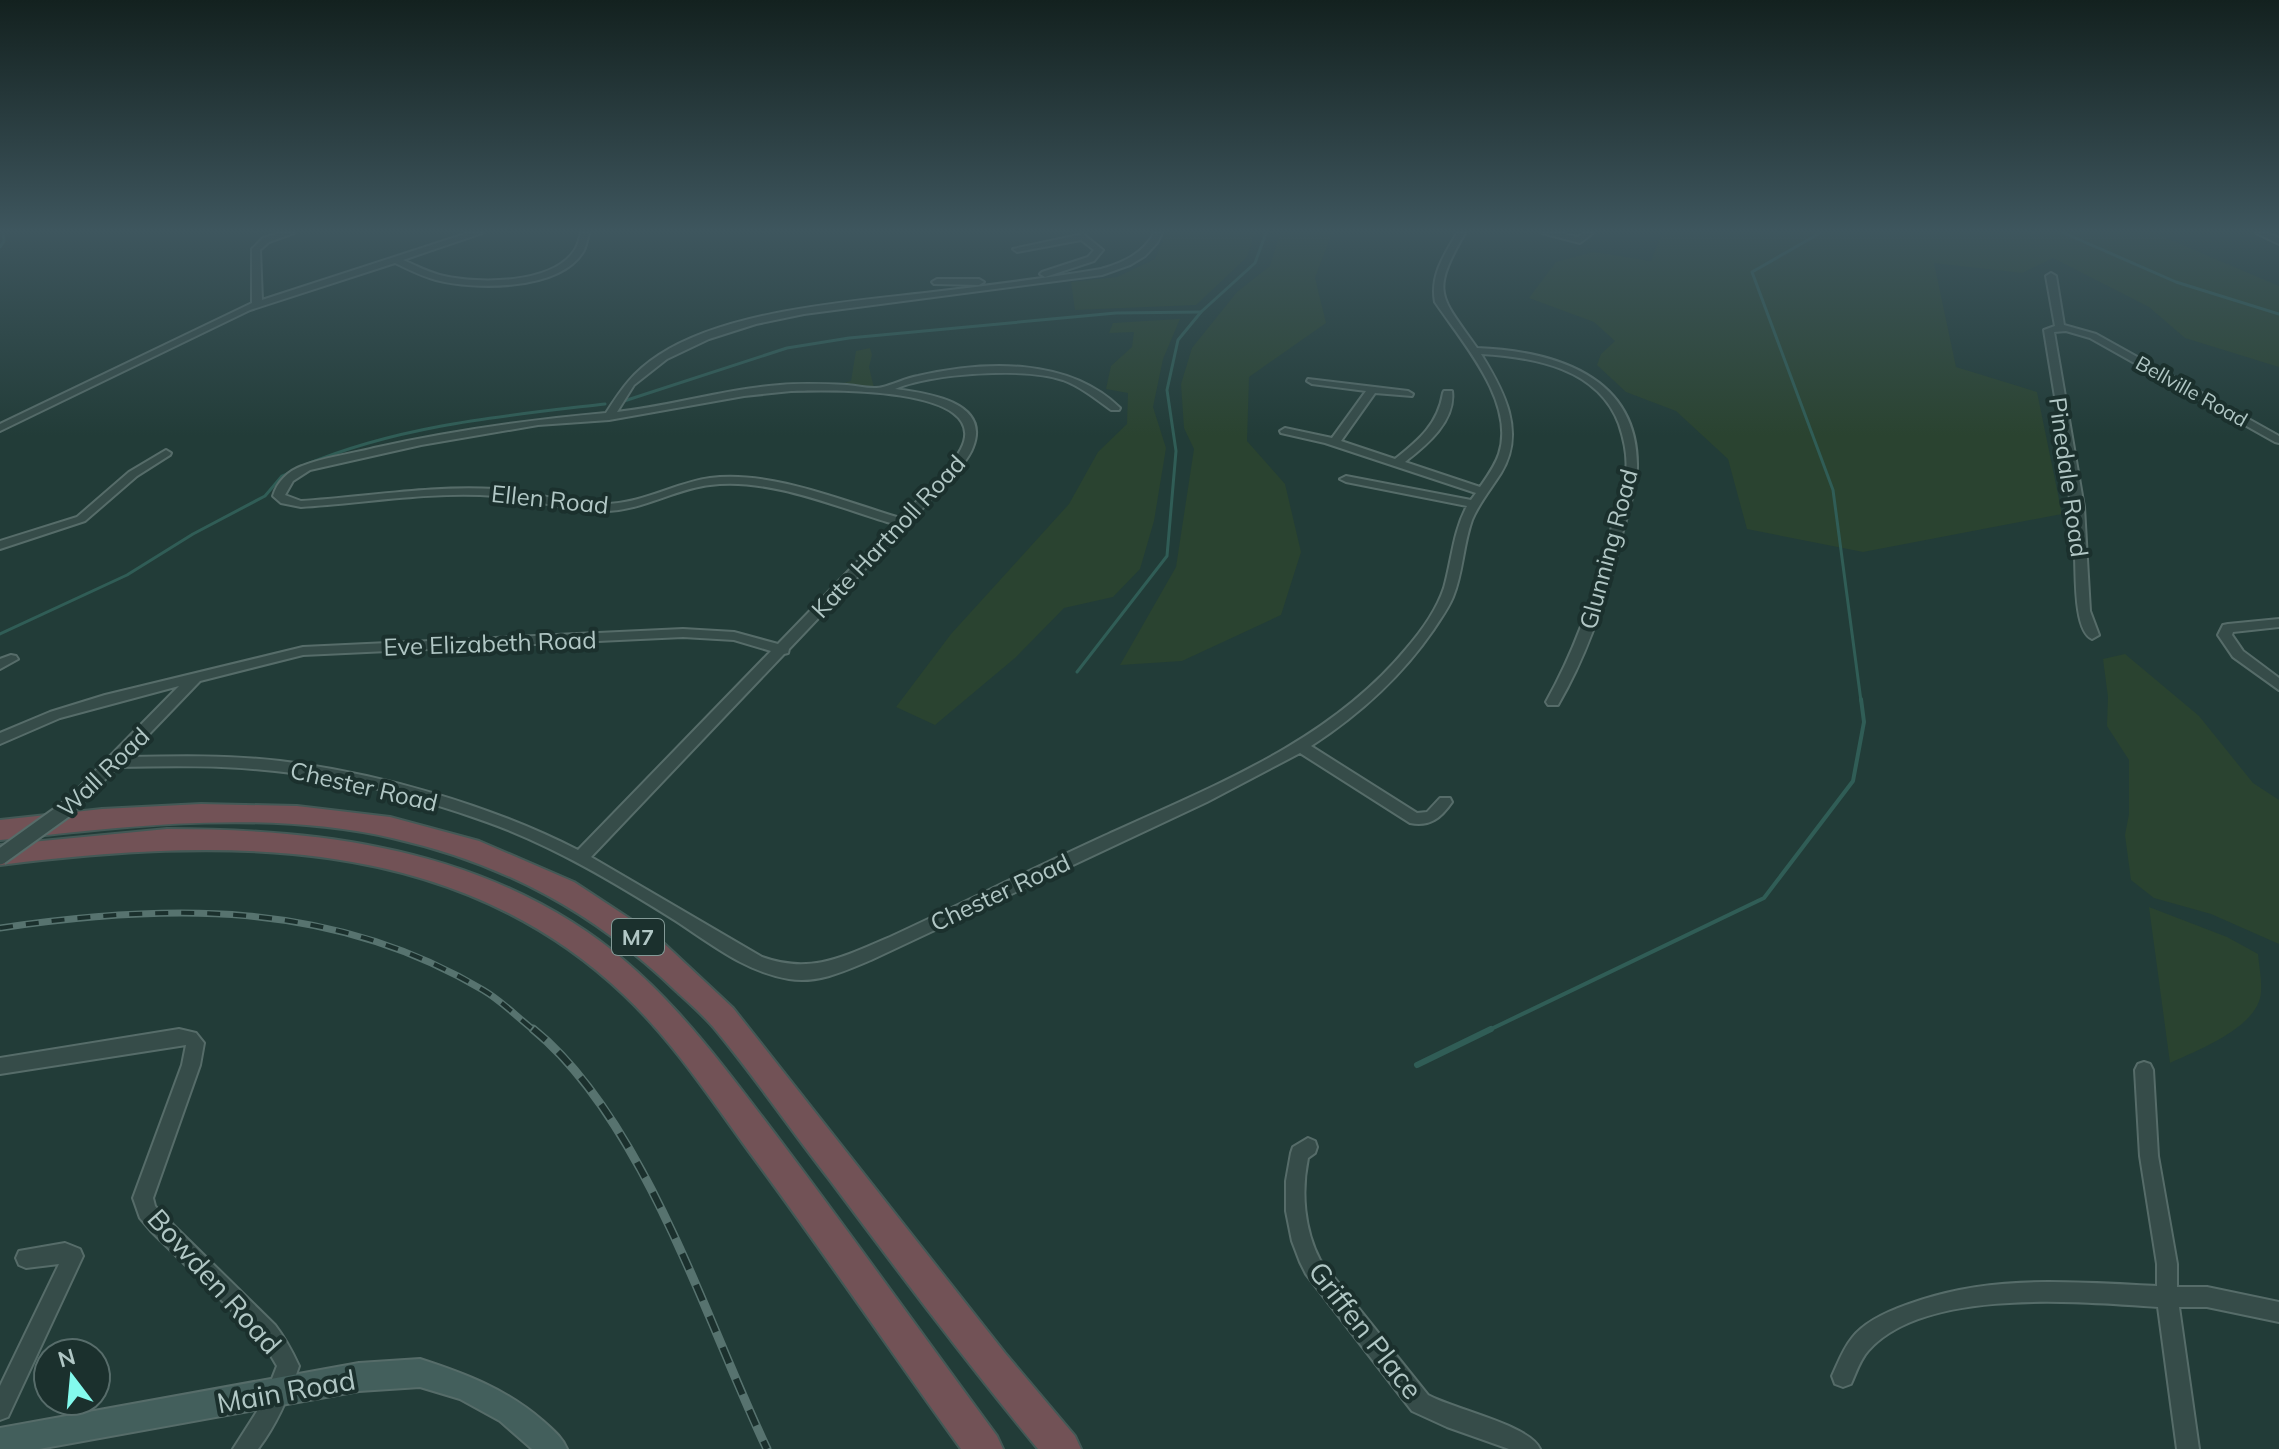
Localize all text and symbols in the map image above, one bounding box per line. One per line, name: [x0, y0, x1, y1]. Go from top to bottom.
street label: Bellville Road: [2132, 350, 2252, 432]
street label: Pinedale Road: [2043, 395, 2095, 559]
street label: Kate Hartnoll Road: [805, 448, 971, 624]
street label: Glunning Road: [1572, 466, 1644, 632]
street label: Ellen Road: [490, 478, 610, 520]
street label: Eve Elizabeth Road: [383, 624, 597, 662]
street label: Wall Road: [51, 721, 155, 823]
street label: Chester Road: [287, 754, 441, 818]
street label: Chester Road: [925, 847, 1075, 937]
road number: M7: [612, 919, 664, 955]
street label: Bowden Road: [141, 1201, 289, 1361]
street label: Griffen Place: [1301, 1254, 1431, 1406]
north arrow: [32, 1337, 112, 1417]
text: N: [55, 1342, 78, 1374]
street label: Main Road: [214, 1362, 358, 1420]

